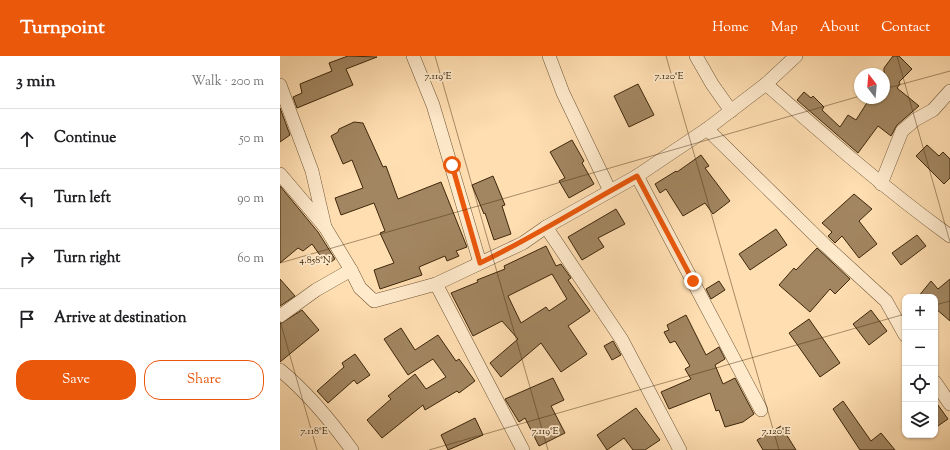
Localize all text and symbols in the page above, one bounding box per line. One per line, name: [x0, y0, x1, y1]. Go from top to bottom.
text: Turnpoint: [20, 15, 105, 42]
text: Home: [712, 18, 749, 38]
text: Map: [771, 18, 798, 38]
text: About: [820, 18, 859, 38]
text: Contact: [881, 18, 930, 38]
north arrow: [854, 68, 890, 104]
text: 7.119°E: [424, 69, 452, 84]
text: 7.120°E: [655, 69, 683, 84]
text: 3 min: [16, 70, 55, 94]
text: Walk · 200 m: [191, 73, 264, 91]
icon: ahead: [16, 128, 38, 150]
text: Continue: [54, 128, 116, 149]
text: 50 m: [239, 130, 264, 148]
route start: [443, 156, 461, 174]
icon: left: [16, 188, 38, 210]
text: Turn left: [54, 188, 111, 209]
text: 90 m: [237, 190, 264, 208]
icon: right: [16, 248, 38, 270]
text: Turn right: [54, 248, 120, 269]
text: 60 m: [237, 250, 264, 268]
text: 4.858°N: [299, 253, 331, 268]
route end: [684, 272, 702, 290]
map controls: [902, 294, 938, 438]
button: +: [902, 294, 938, 330]
icon: arrive: [16, 308, 38, 330]
text: Arrive at destination: [54, 308, 187, 329]
button: −: [902, 330, 938, 366]
button: Save: [16, 360, 136, 400]
button: Share: [144, 360, 264, 400]
button: locate: [902, 366, 938, 402]
button: layers: [902, 402, 938, 438]
text: 7.118°E: [300, 424, 328, 439]
text: 7.119°E: [531, 424, 559, 439]
text: 7.120°E: [762, 424, 790, 439]

